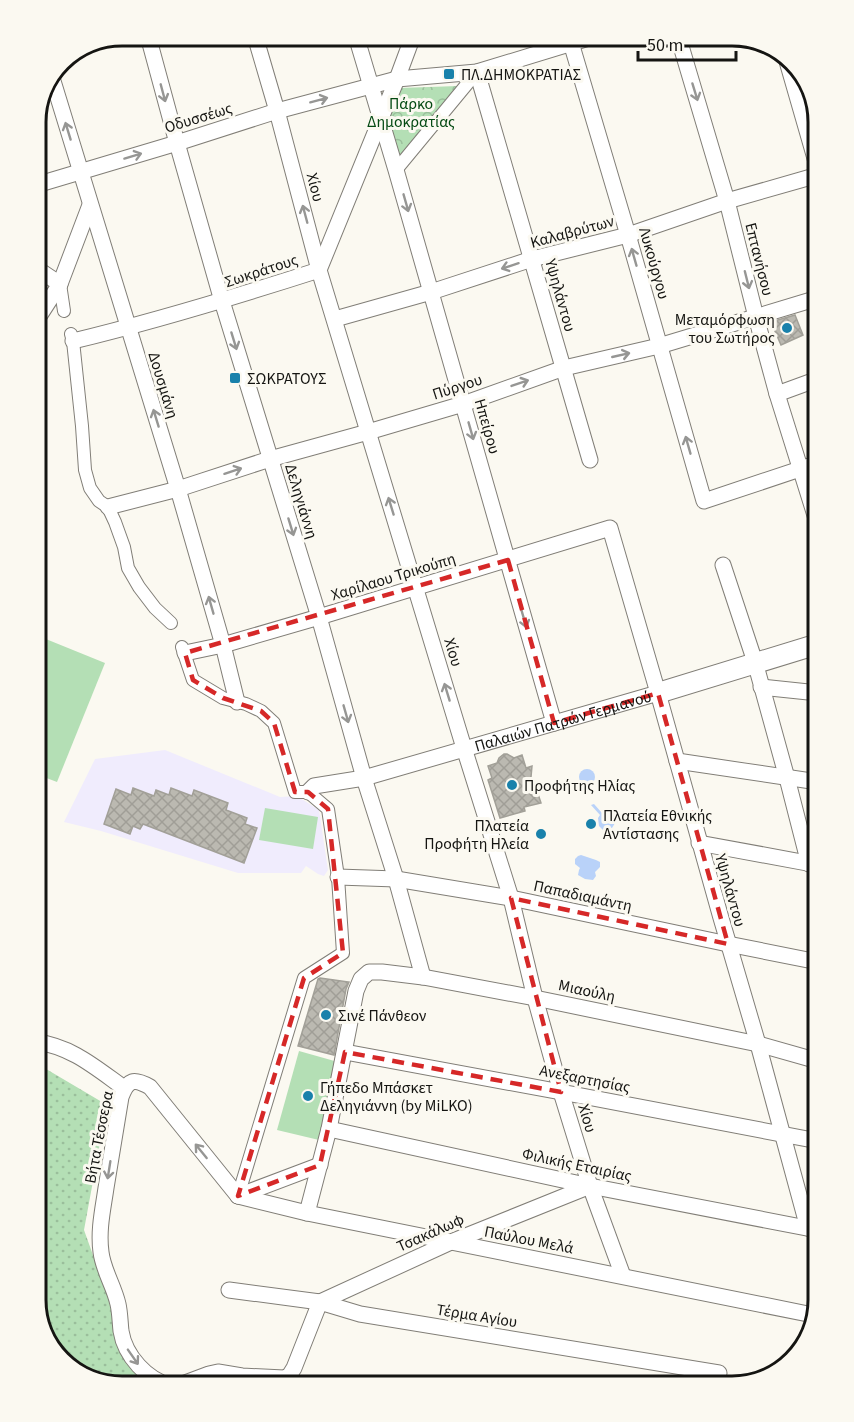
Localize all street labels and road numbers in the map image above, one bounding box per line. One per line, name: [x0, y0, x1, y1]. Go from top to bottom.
street label: Οδυσσέως: [162, 97, 235, 139]
street label: Χίου: [301, 170, 329, 204]
street label: Καλαβρύτων: [528, 210, 617, 254]
street label: Επτανήσου: [739, 220, 779, 298]
street label: Λυκούργου: [633, 225, 675, 302]
street label: Σωκράτους: [222, 249, 301, 293]
street label: Υψηλάντου: [539, 255, 581, 334]
street label: Δουσμάνη: [142, 349, 184, 421]
street label: Πύργου: [429, 369, 485, 405]
street label: Ηπείρου: [469, 396, 505, 457]
street label: Δεληγιάννη: [279, 461, 323, 541]
street label: Χαρίλαου Τρικούπη: [328, 548, 458, 606]
street label: Χίου: [438, 635, 468, 669]
street label: Παλαιών Πατρών Γερμανού: [472, 685, 654, 758]
street label: Υψηλάντου: [709, 850, 751, 929]
street label: Παπαδιαμάντη: [532, 875, 634, 917]
street label: Μιαούλη: [556, 974, 617, 1008]
street label: Ανεξαρτησίας: [538, 1059, 632, 1099]
street label: Βήτα Τέσσερα: [79, 1089, 119, 1185]
street label: Χίου: [572, 1101, 602, 1135]
street label: Φιλικής Εταιρίας: [520, 1143, 634, 1187]
street label: Τσακάλωφ: [393, 1208, 468, 1258]
street label: Παύλου Μελά: [482, 1221, 575, 1259]
street label: Τέρμα Αγίου: [435, 1299, 519, 1333]

